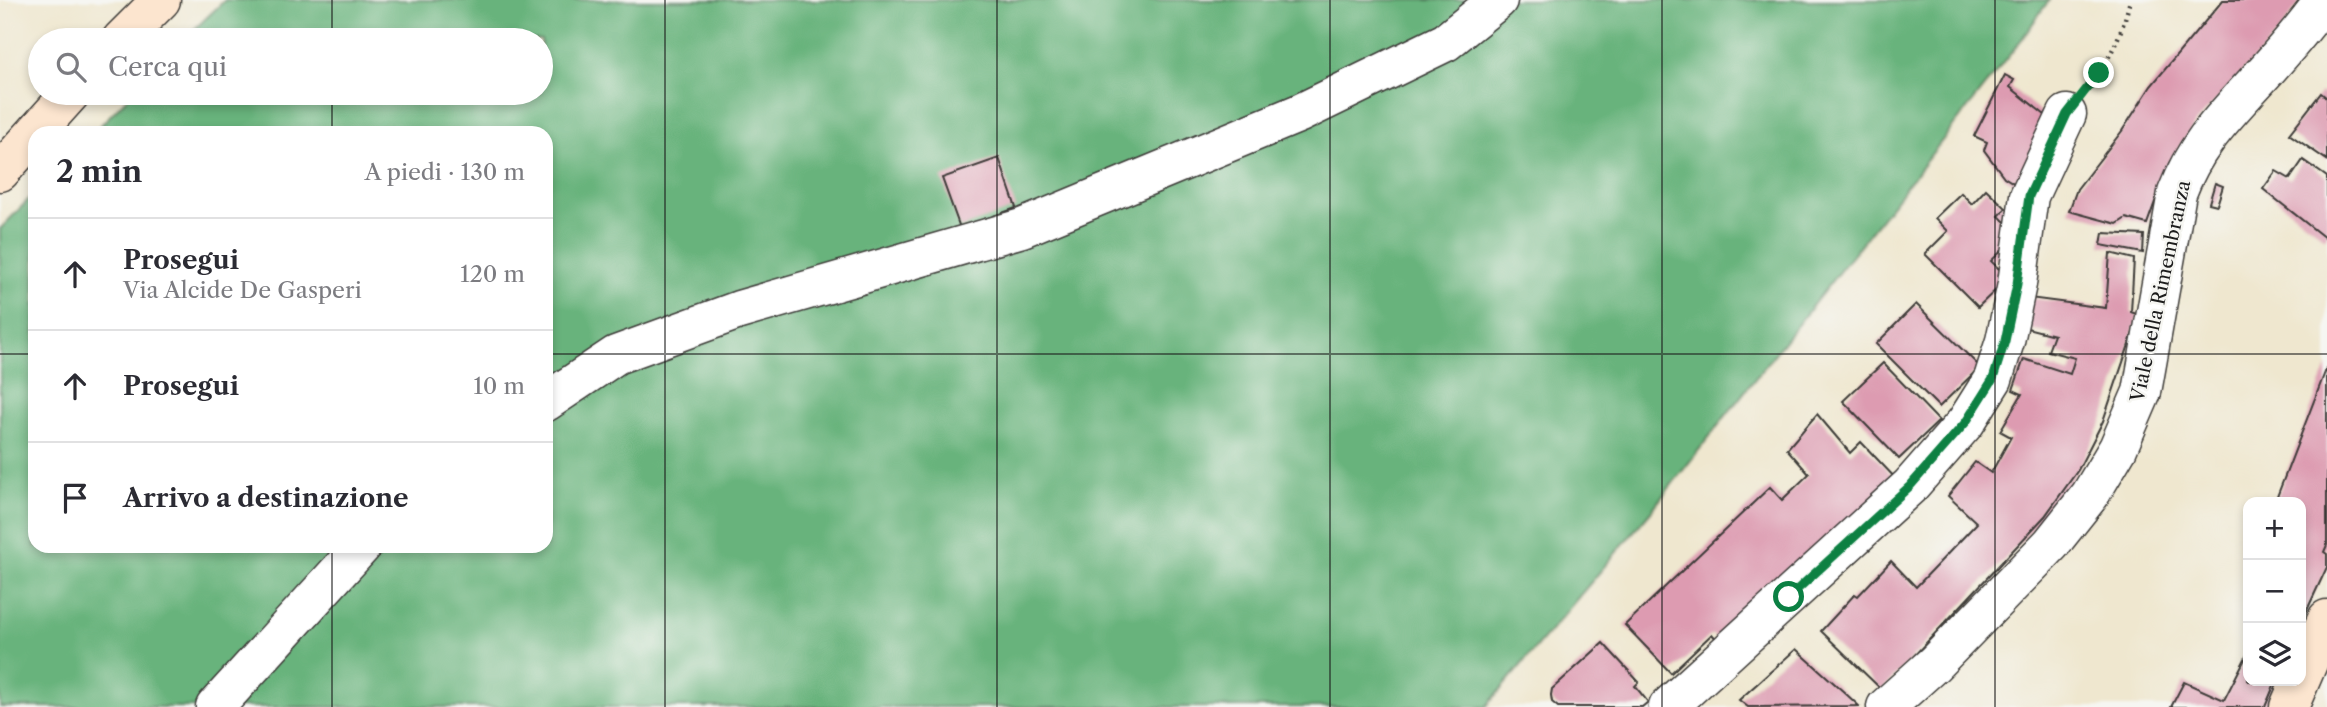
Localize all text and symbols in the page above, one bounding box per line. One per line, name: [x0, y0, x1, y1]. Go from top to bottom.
search box: [28, 28, 553, 105]
icon: search: [52, 48, 90, 86]
text: Cerca qui: [108, 51, 227, 83]
route end: [2083, 57, 2114, 88]
text: 2 min: [56, 153, 142, 190]
text: A piedi · 130 m: [364, 158, 525, 186]
street label: Viale della Rimembranza: [2126, 178, 2195, 405]
text: Prosegui: [123, 244, 239, 276]
icon: ahead: [56, 255, 94, 293]
text: 120 m: [460, 260, 525, 288]
text: Via Alcide De Gasperi: [123, 276, 362, 304]
icon: ahead: [56, 367, 94, 405]
text: Prosegui: [123, 370, 239, 402]
text: 10 m: [473, 372, 525, 400]
icon: arrive: [56, 479, 94, 517]
text: Arrivo a destinazione: [123, 482, 409, 514]
map controls: [2243, 497, 2306, 686]
button: +: [2243, 497, 2306, 560]
button: −: [2243, 560, 2306, 623]
route start: [1773, 581, 1804, 612]
button: layers: [2243, 623, 2306, 686]

